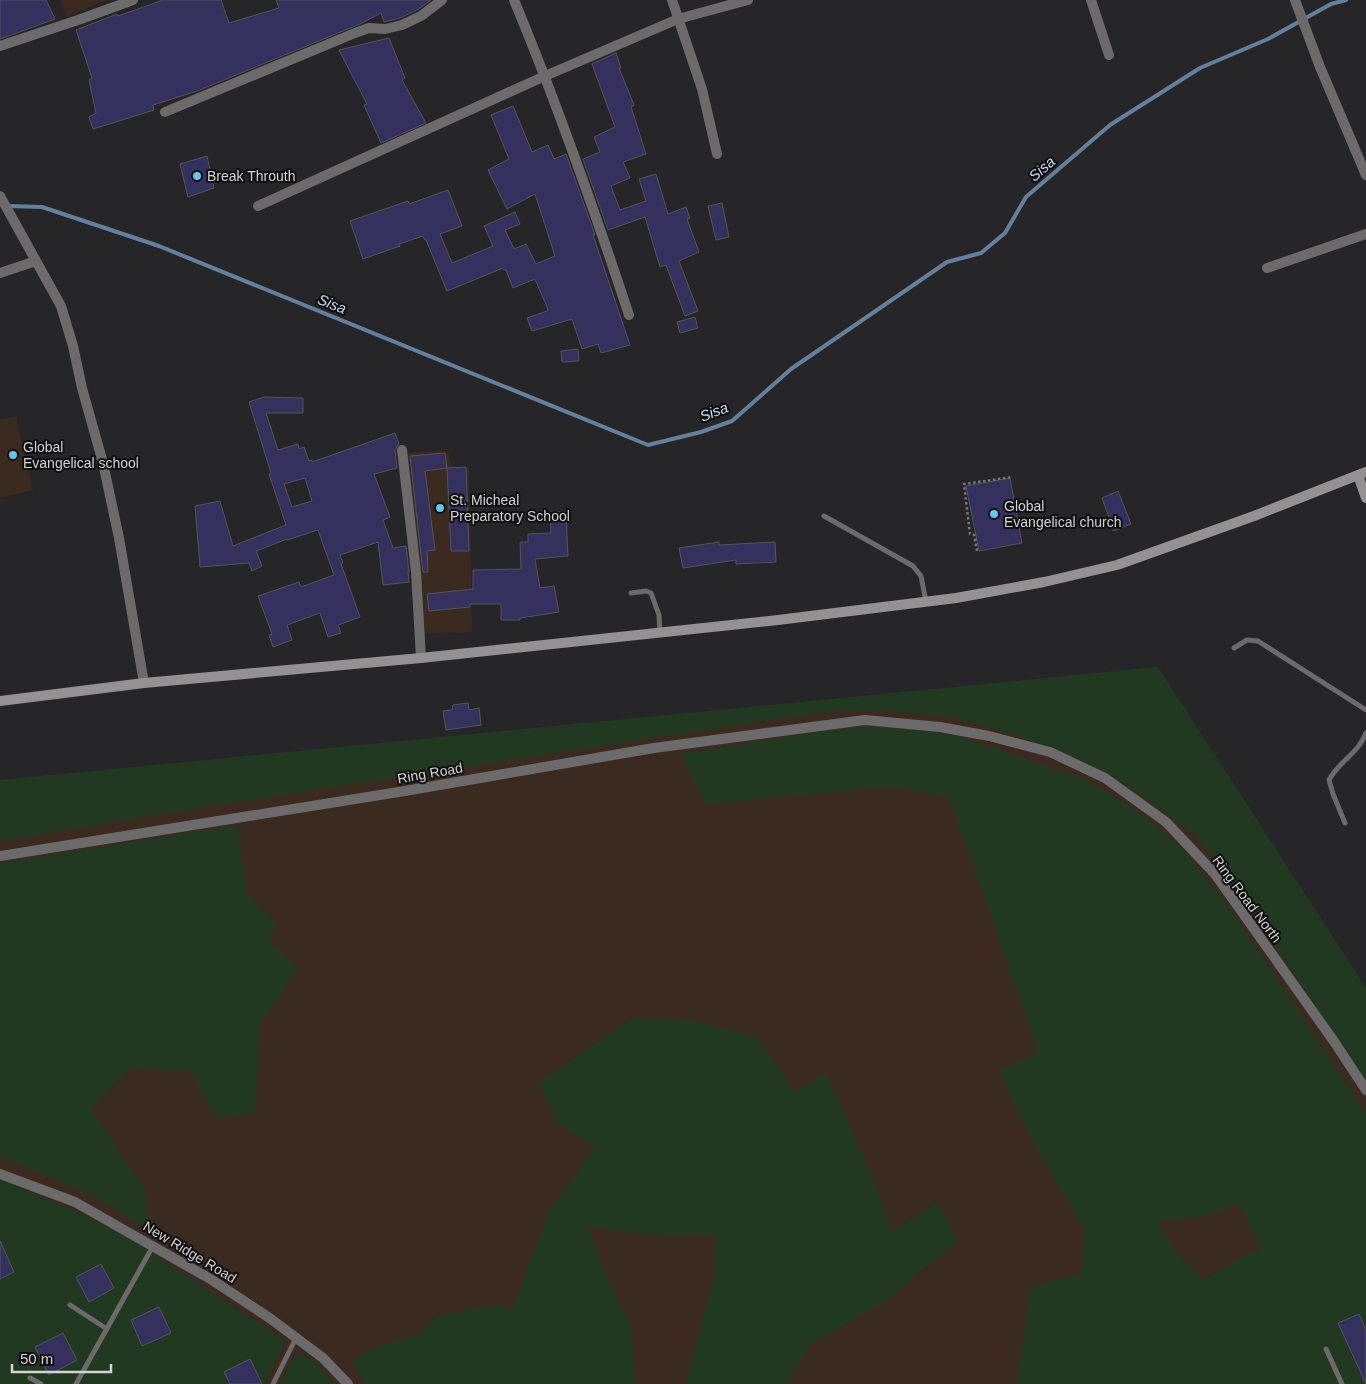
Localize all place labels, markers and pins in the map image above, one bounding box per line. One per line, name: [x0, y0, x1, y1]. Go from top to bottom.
place label: Break Throuth: [207, 168, 295, 184]
marker: Break Throuth: [191, 170, 203, 182]
place label: Global Evangelical school: [23, 439, 139, 471]
marker: Global Evangelical school: [7, 449, 19, 461]
place label: St. Micheal Preparatory School: [450, 492, 570, 524]
place label: Global Evangelical church: [1004, 498, 1122, 530]
marker: St. Micheal Preparatory School: [434, 502, 446, 514]
marker: Global Evangelical church: [988, 508, 1000, 520]

